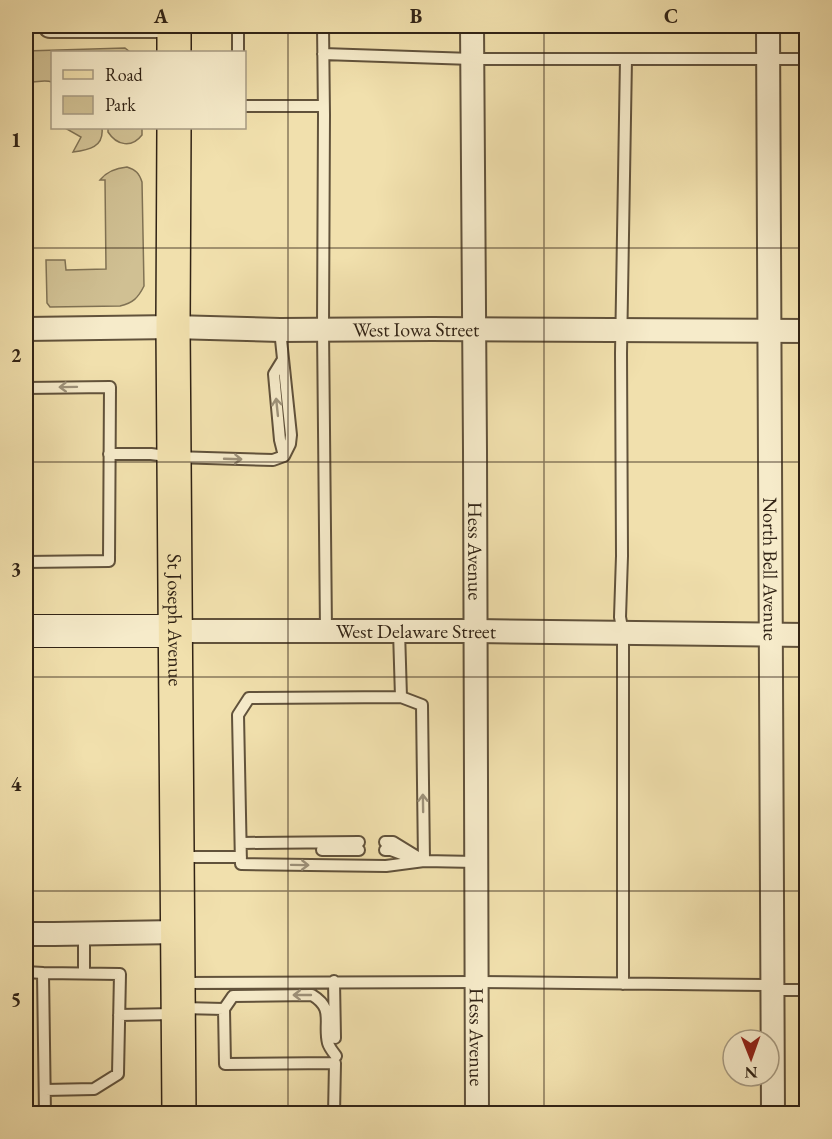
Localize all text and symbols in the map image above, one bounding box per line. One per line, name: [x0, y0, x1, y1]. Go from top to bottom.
text: A: [153, 3, 169, 29]
text: B: [410, 3, 422, 29]
text: C: [664, 3, 678, 29]
legend: [51, 51, 246, 129]
text: Road: [105, 63, 144, 86]
text: Park: [105, 93, 136, 116]
text: 1: [11, 127, 21, 153]
street label: West Iowa Street: [353, 316, 480, 343]
text: 2: [11, 342, 22, 368]
one-way arrow: [58, 381, 78, 393]
one-way arrow: [271, 398, 282, 418]
one-way arrow: [222, 453, 242, 464]
street label: North Bell Avenue: [757, 497, 784, 641]
street label: Hess Avenue: [462, 502, 488, 600]
street label: St Joseph Avenue: [162, 554, 189, 687]
text: 3: [11, 556, 21, 582]
street label: West Delaware Street: [336, 618, 497, 644]
text: 4: [11, 771, 22, 797]
one-way arrow: [417, 793, 429, 813]
one-way arrow: [289, 859, 309, 871]
text: 5: [11, 986, 21, 1012]
street label: Hess Avenue: [464, 988, 490, 1086]
one-way arrow: [293, 989, 312, 1001]
north arrow: [721, 1028, 781, 1088]
text: N: [745, 1062, 758, 1083]

